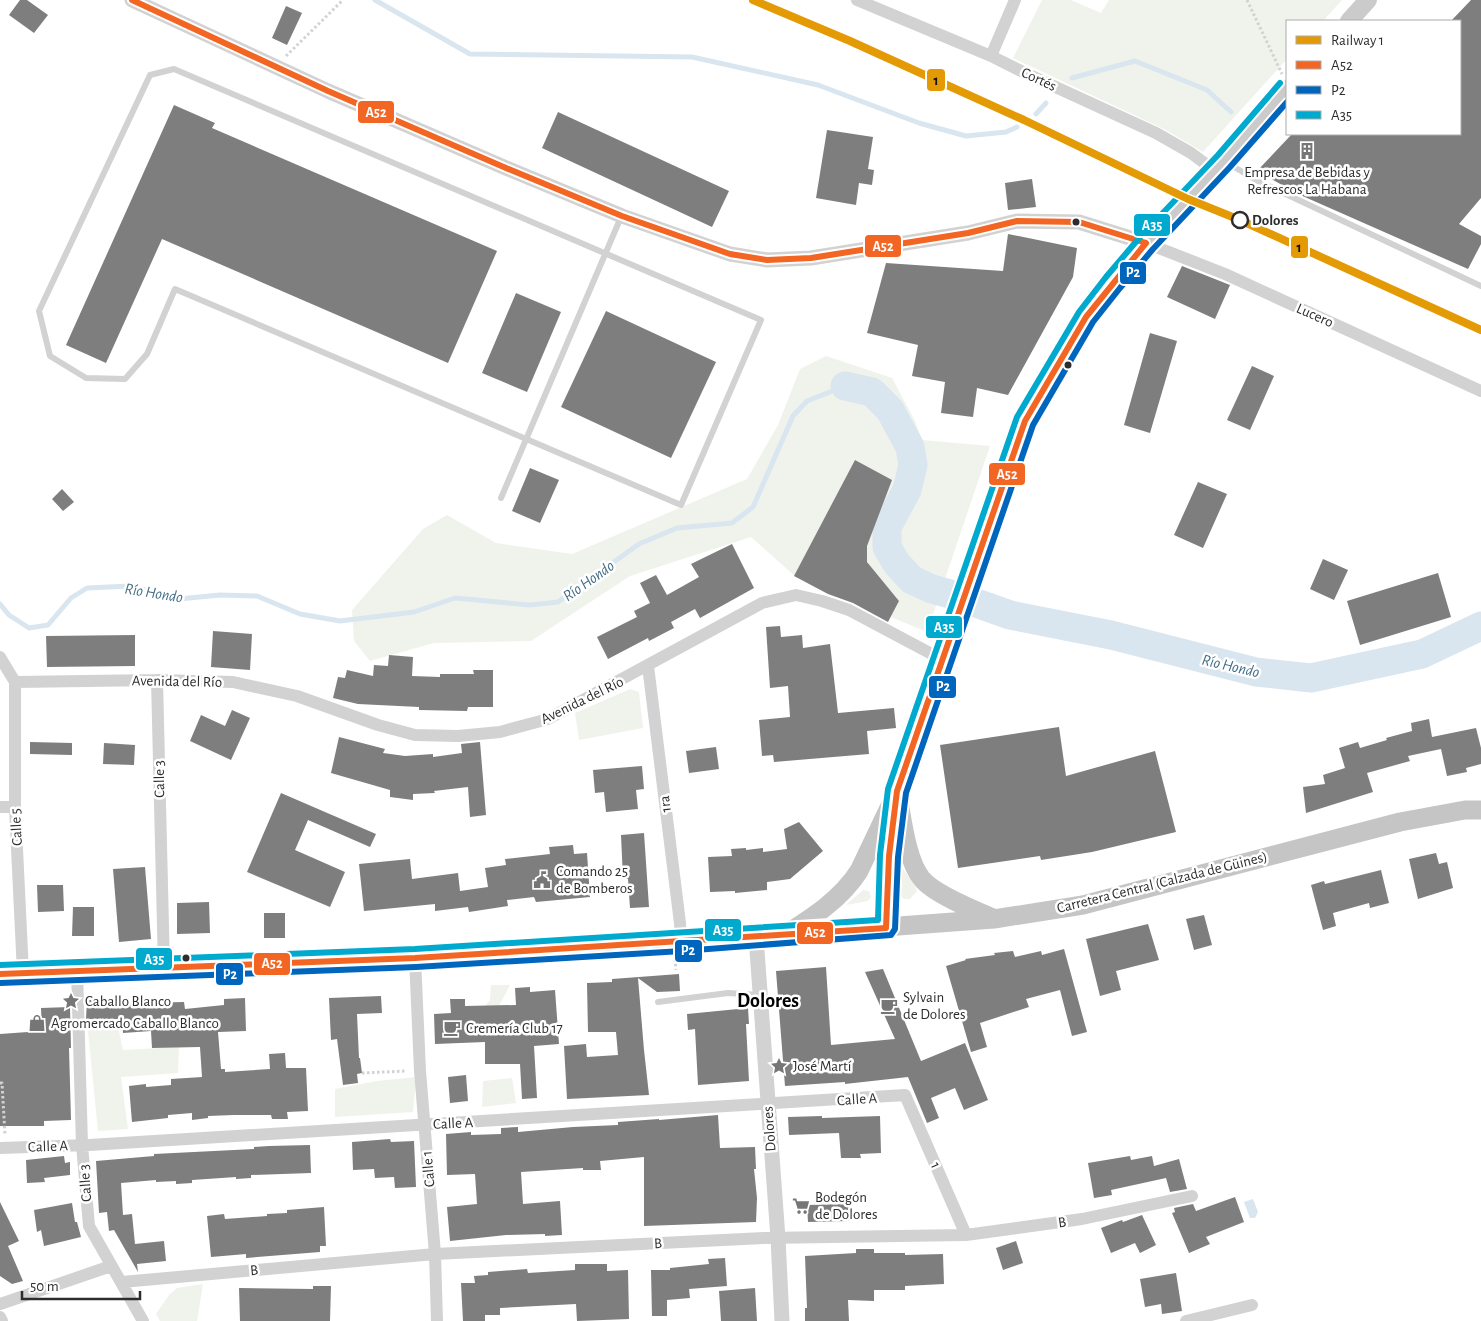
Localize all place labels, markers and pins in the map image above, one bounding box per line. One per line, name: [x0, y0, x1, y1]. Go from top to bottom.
building icon: Empresa de Bebidas y Refrescos La Habana: [1297, 141, 1317, 161]
place label: Empresa de Bebidas y Refrescos La Habana: [1244, 165, 1370, 197]
marker: Dolores: [1231, 211, 1249, 229]
place label: Dolores: [1252, 213, 1299, 228]
unlabelled marker: [1071, 217, 1081, 227]
unlabelled marker: [1063, 360, 1073, 370]
place label: Comando 25 de Bomberos: [556, 864, 633, 896]
public building icon: Comando 25 de Bomberos: [532, 870, 552, 890]
unlabelled marker: [181, 953, 191, 963]
place label: Sylvain de Dolores: [903, 990, 965, 1022]
place icon: Caballo Blanco: [61, 991, 81, 1011]
place label: Caballo Blanco: [85, 994, 171, 1009]
cafe icon: Sylvain de Dolores: [879, 996, 899, 1016]
shop icon: Agromercado Caballo Blanco: [27, 1013, 47, 1033]
place label: Agromercado Caballo Blanco: [51, 1016, 219, 1031]
cafe icon: Cremería Club 17: [442, 1018, 462, 1038]
place label: Cremería Club 17: [466, 1021, 563, 1036]
place icon: José Martí: [769, 1056, 789, 1076]
place label: José Martí: [793, 1059, 852, 1074]
place label: Bodegón de Dolores: [815, 1190, 877, 1222]
supermarket icon: Bodegón de Dolores: [791, 1196, 811, 1216]

